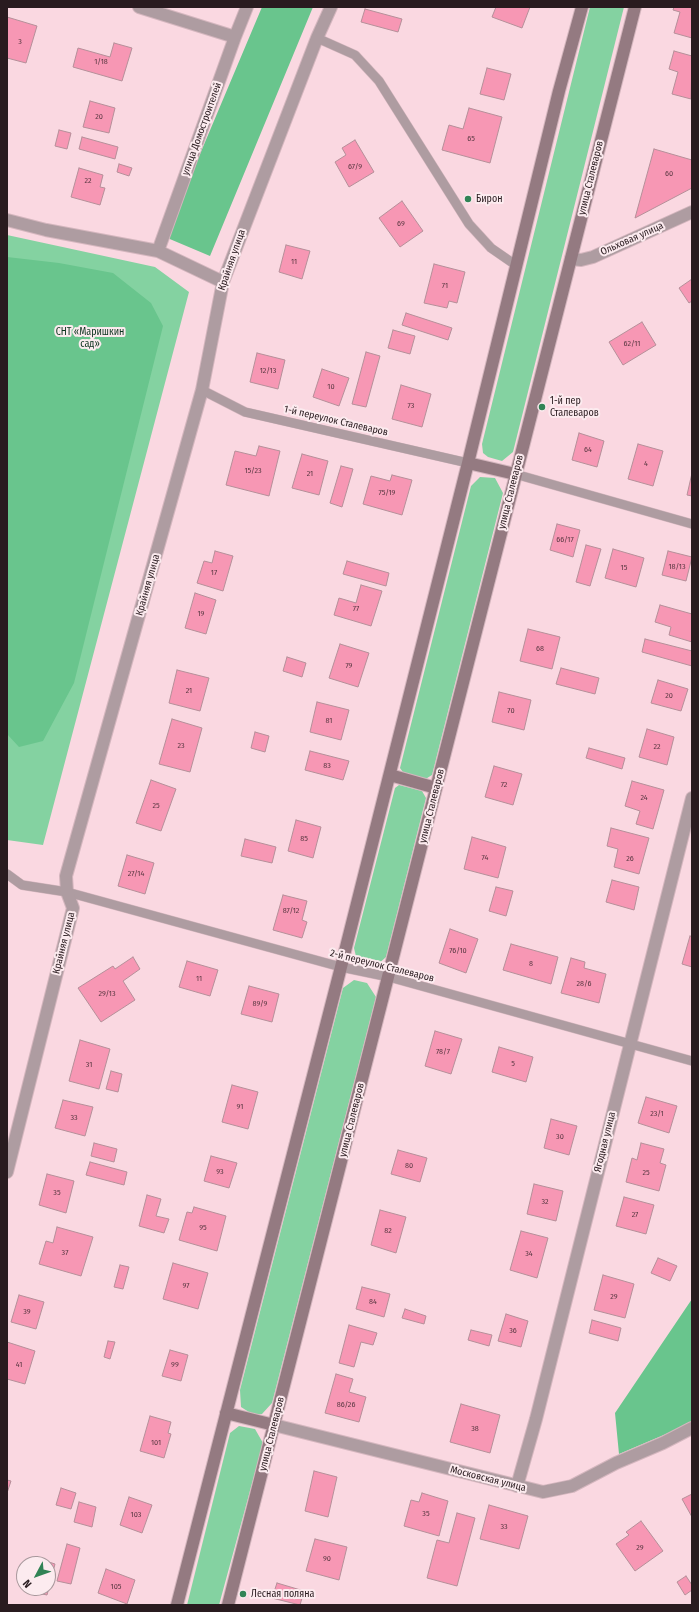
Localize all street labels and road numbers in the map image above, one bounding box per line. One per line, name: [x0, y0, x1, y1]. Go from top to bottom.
street label: улица Домостроителей: [180, 81, 224, 177]
street label: улица Сталеваров: [576, 140, 606, 216]
street label: Ольховая улица: [599, 220, 665, 258]
street label: Крайняя улица: [216, 228, 248, 292]
street label: 1-й переулок Сталеваров: [283, 403, 389, 439]
street label: улица Сталеваров: [496, 454, 526, 530]
street label: Крайняя улица: [133, 553, 163, 617]
street label: улица Сталеваров: [417, 768, 447, 844]
street label: Крайняя улица: [50, 911, 78, 975]
street label: 2-й переулок Сталеваров: [329, 947, 435, 985]
street label: улица Сталеваров: [337, 1082, 367, 1158]
street label: Ягодная улица: [592, 1111, 618, 1173]
street label: улица Сталеваров: [257, 1396, 287, 1472]
street label: Московская улица: [449, 1464, 527, 1494]

